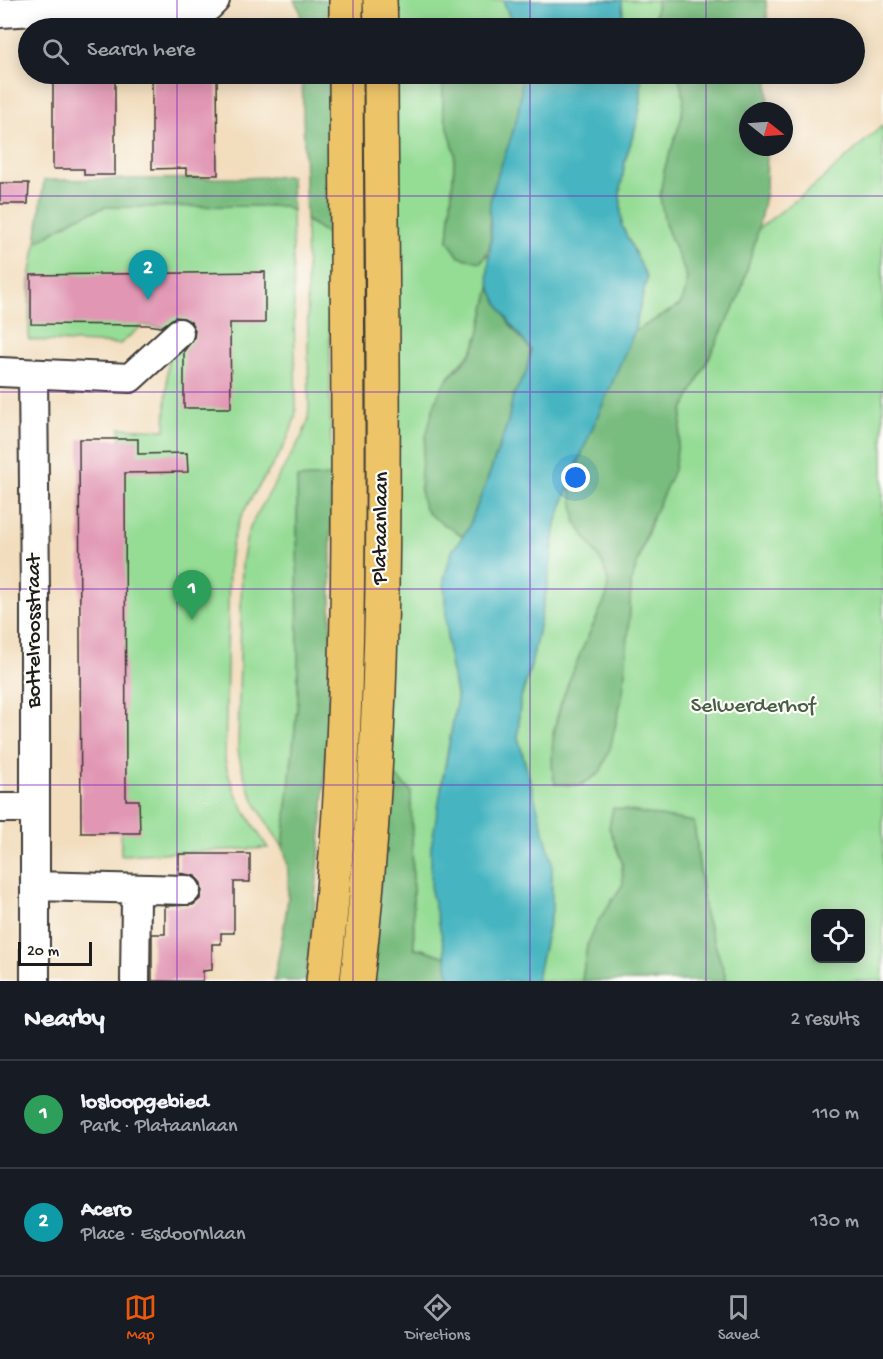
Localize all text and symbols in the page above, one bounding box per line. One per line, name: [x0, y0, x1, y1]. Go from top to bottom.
search box: [18, 18, 865, 84]
icon: search: [39, 35, 72, 68]
text: Search here: [87, 38, 195, 64]
north arrow: [739, 102, 793, 156]
pin: 2: [128, 250, 168, 300]
your location: [561, 463, 590, 492]
street label: Plataanlaan: [368, 471, 396, 586]
street label: Bottelroosstraat: [22, 552, 48, 709]
pin: 1: [172, 570, 212, 620]
park label: Selwerderhof: [691, 694, 818, 720]
map controls: [811, 909, 865, 963]
button: locate: [811, 909, 865, 963]
scale bar: [18, 939, 92, 966]
text: 20 m: [27, 943, 59, 962]
text: Nearby: [24, 1005, 105, 1036]
text: 2 results: [790, 1009, 859, 1032]
text: losloopgebied: [81, 1090, 208, 1116]
text: 1: [39, 1103, 48, 1126]
text: 110 m: [813, 1103, 859, 1126]
text: Park · Plataanlaan: [81, 1116, 237, 1139]
text: Acero: [81, 1198, 132, 1224]
text: 2: [39, 1211, 48, 1234]
text: 130 m: [810, 1211, 859, 1234]
text: Place · Esdoornlaan: [81, 1224, 245, 1247]
tab: Map: [124, 1291, 157, 1346]
tab: Directions: [405, 1291, 470, 1346]
tab: Saved: [718, 1291, 759, 1346]

